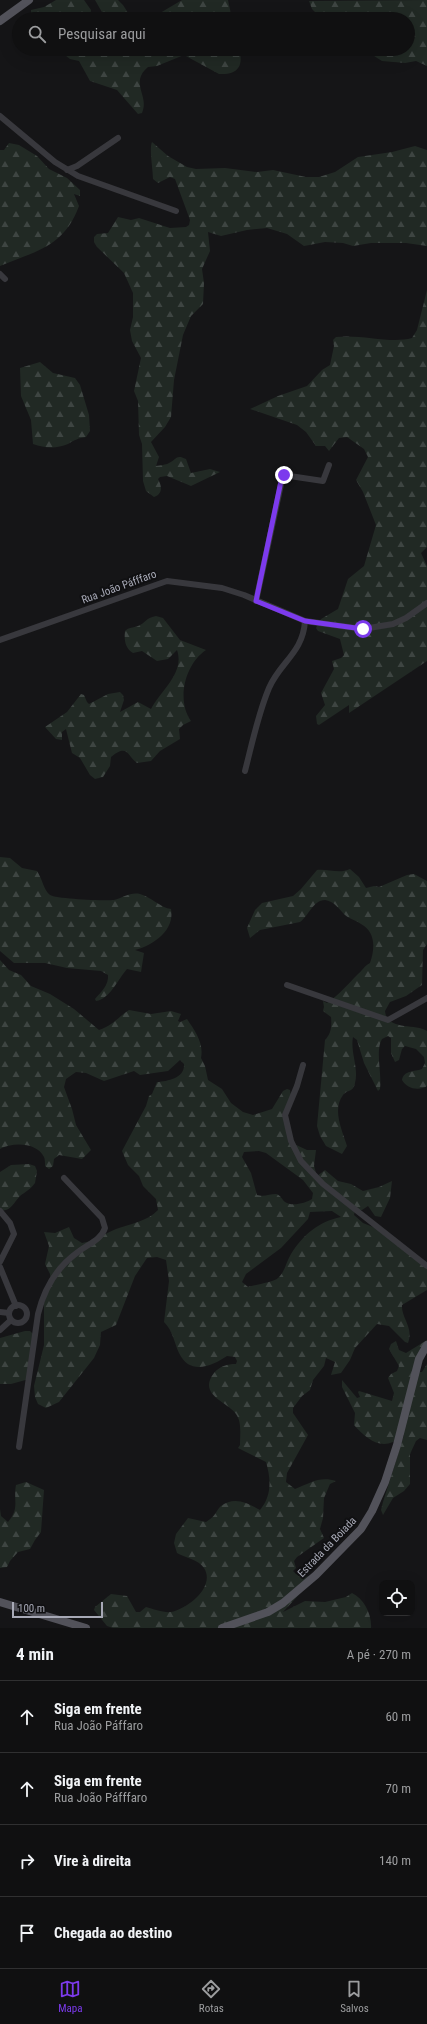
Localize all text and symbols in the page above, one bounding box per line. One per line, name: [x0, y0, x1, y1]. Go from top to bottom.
search box: [12, 12, 415, 56]
icon: search: [26, 23, 48, 45]
text: Pesquisar aqui: [58, 25, 146, 43]
route end: [275, 466, 293, 484]
street label: Rua João Páfffaro: [80, 567, 159, 607]
route start: [354, 620, 372, 638]
street label: Estrada da Boiada: [295, 1514, 359, 1580]
map controls: [379, 1580, 415, 1616]
button: locate: [379, 1580, 415, 1616]
scale bar: [12, 1600, 103, 1619]
text: 100 m: [18, 1602, 45, 1615]
text: 4 min: [16, 1644, 54, 1664]
text: A pé · 270 m: [347, 1647, 411, 1662]
text: Siga em frente: [54, 1700, 142, 1718]
icon: ahead: [16, 1706, 38, 1728]
text: 60 m: [385, 1709, 411, 1724]
text: Rua João Páffaro: [54, 1718, 143, 1733]
text: Siga em frente: [54, 1772, 142, 1790]
icon: ahead: [16, 1778, 38, 1800]
text: 70 m: [385, 1781, 411, 1796]
text: Rua João Páfffaro: [54, 1790, 147, 1805]
icon: right: [16, 1850, 38, 1872]
text: Vire à direita: [54, 1852, 131, 1870]
text: 140 m: [379, 1853, 411, 1868]
icon: arrive: [16, 1922, 38, 1944]
text: Chegada ao destino: [54, 1924, 172, 1942]
tab: Mapa: [58, 1978, 82, 2015]
tab: Rotas: [199, 1978, 224, 2015]
tab: Salvos: [340, 1978, 369, 2015]

